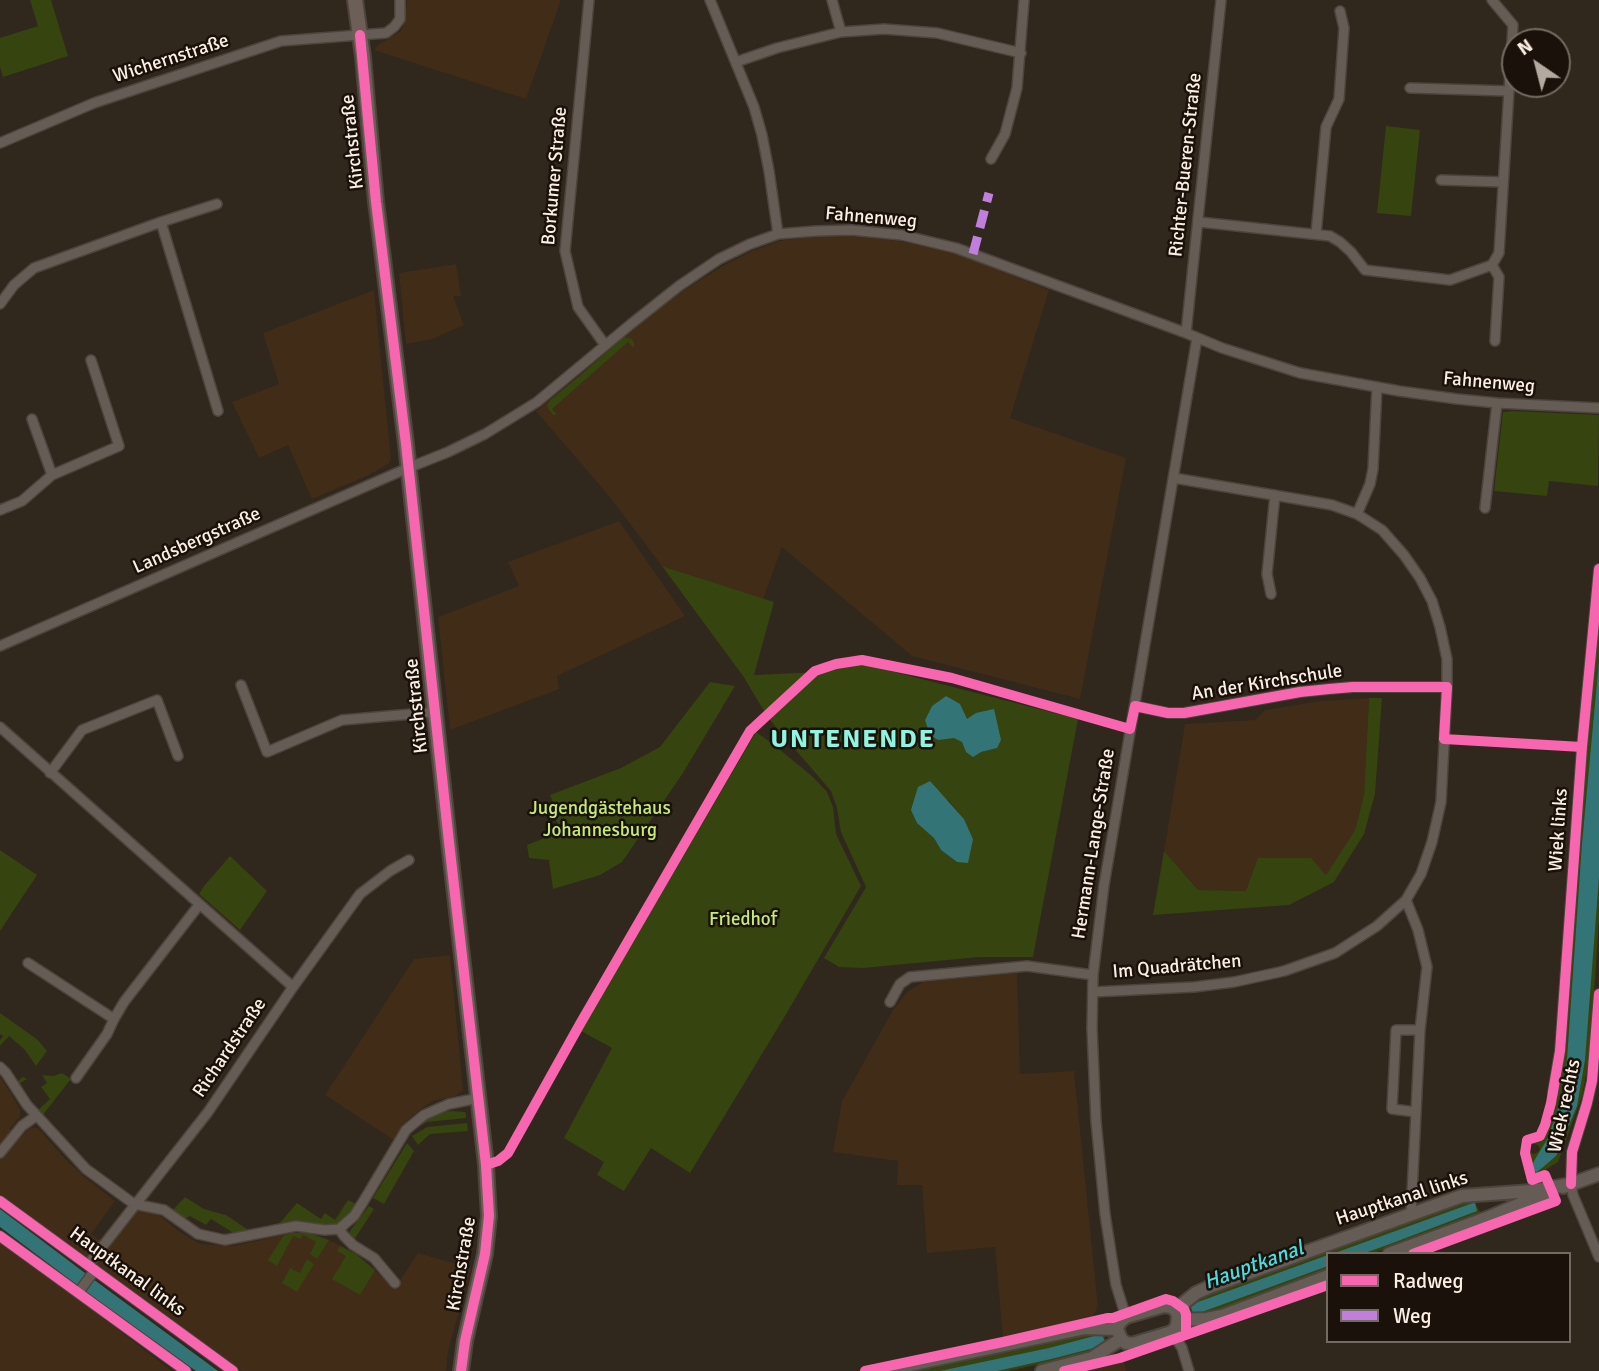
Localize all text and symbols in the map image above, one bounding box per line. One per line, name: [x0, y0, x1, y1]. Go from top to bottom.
north arrow: [1501, 28, 1571, 98]
street label: Wichernstraße: [110, 30, 232, 88]
text: N: [1513, 34, 1537, 61]
street label: Richter-Bueren-Straße: [1165, 72, 1207, 258]
street label: Kirchstraße: [337, 93, 369, 191]
street label: Borkumer Straße: [538, 106, 572, 246]
street label: Fahnenweg: [824, 203, 918, 233]
street label: Fahnenweg: [1442, 368, 1536, 398]
street label: Landsbergstraße: [130, 503, 264, 579]
street label: Kirchstraße: [401, 657, 433, 755]
street label: An der Kirchschule: [1190, 660, 1344, 706]
district label: UNTENENDE: [772, 724, 934, 756]
street label: Hermann-Lange-Straße: [1068, 747, 1120, 941]
street label: Wiek links: [1545, 788, 1573, 872]
park label: Jugendgästehaus Johannesburg: [529, 798, 671, 842]
park label: Friedhof: [709, 909, 777, 931]
street label: Im Quadrätchen: [1112, 950, 1242, 984]
street label: Richardstraße: [188, 994, 272, 1102]
street label: Wiek rechts: [1544, 1057, 1586, 1155]
street label: Hauptkanal links: [1333, 1167, 1471, 1231]
street label: Kirchstraße: [443, 1215, 481, 1313]
street label: Hauptkanal links: [65, 1222, 189, 1322]
water label: Hauptkanal: [1201, 1236, 1307, 1296]
legend: [1326, 1252, 1571, 1343]
text: Radweg: [1393, 1268, 1464, 1294]
text: Weg: [1393, 1303, 1432, 1329]

